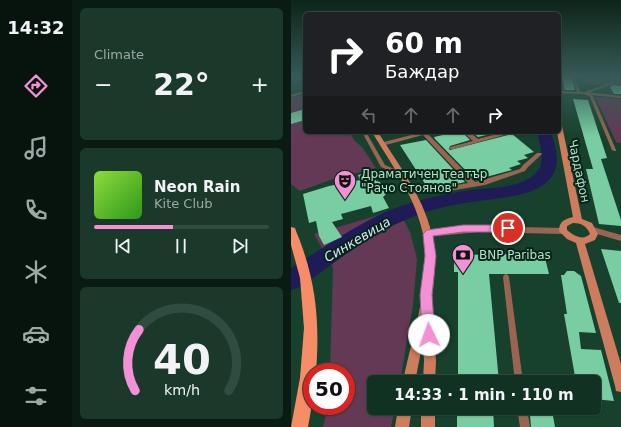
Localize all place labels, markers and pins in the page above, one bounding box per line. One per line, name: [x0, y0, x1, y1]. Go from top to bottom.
place label: Драматичен театър "Рачо Стоянов": [361, 167, 488, 195]
theatre icon: Драматичен театър "Рачо Стоянов": [332, 168, 358, 201]
pin: [491, 211, 525, 245]
bank icon: BNP Paribas: [450, 242, 476, 275]
place label: BNP Paribas: [479, 248, 551, 262]

